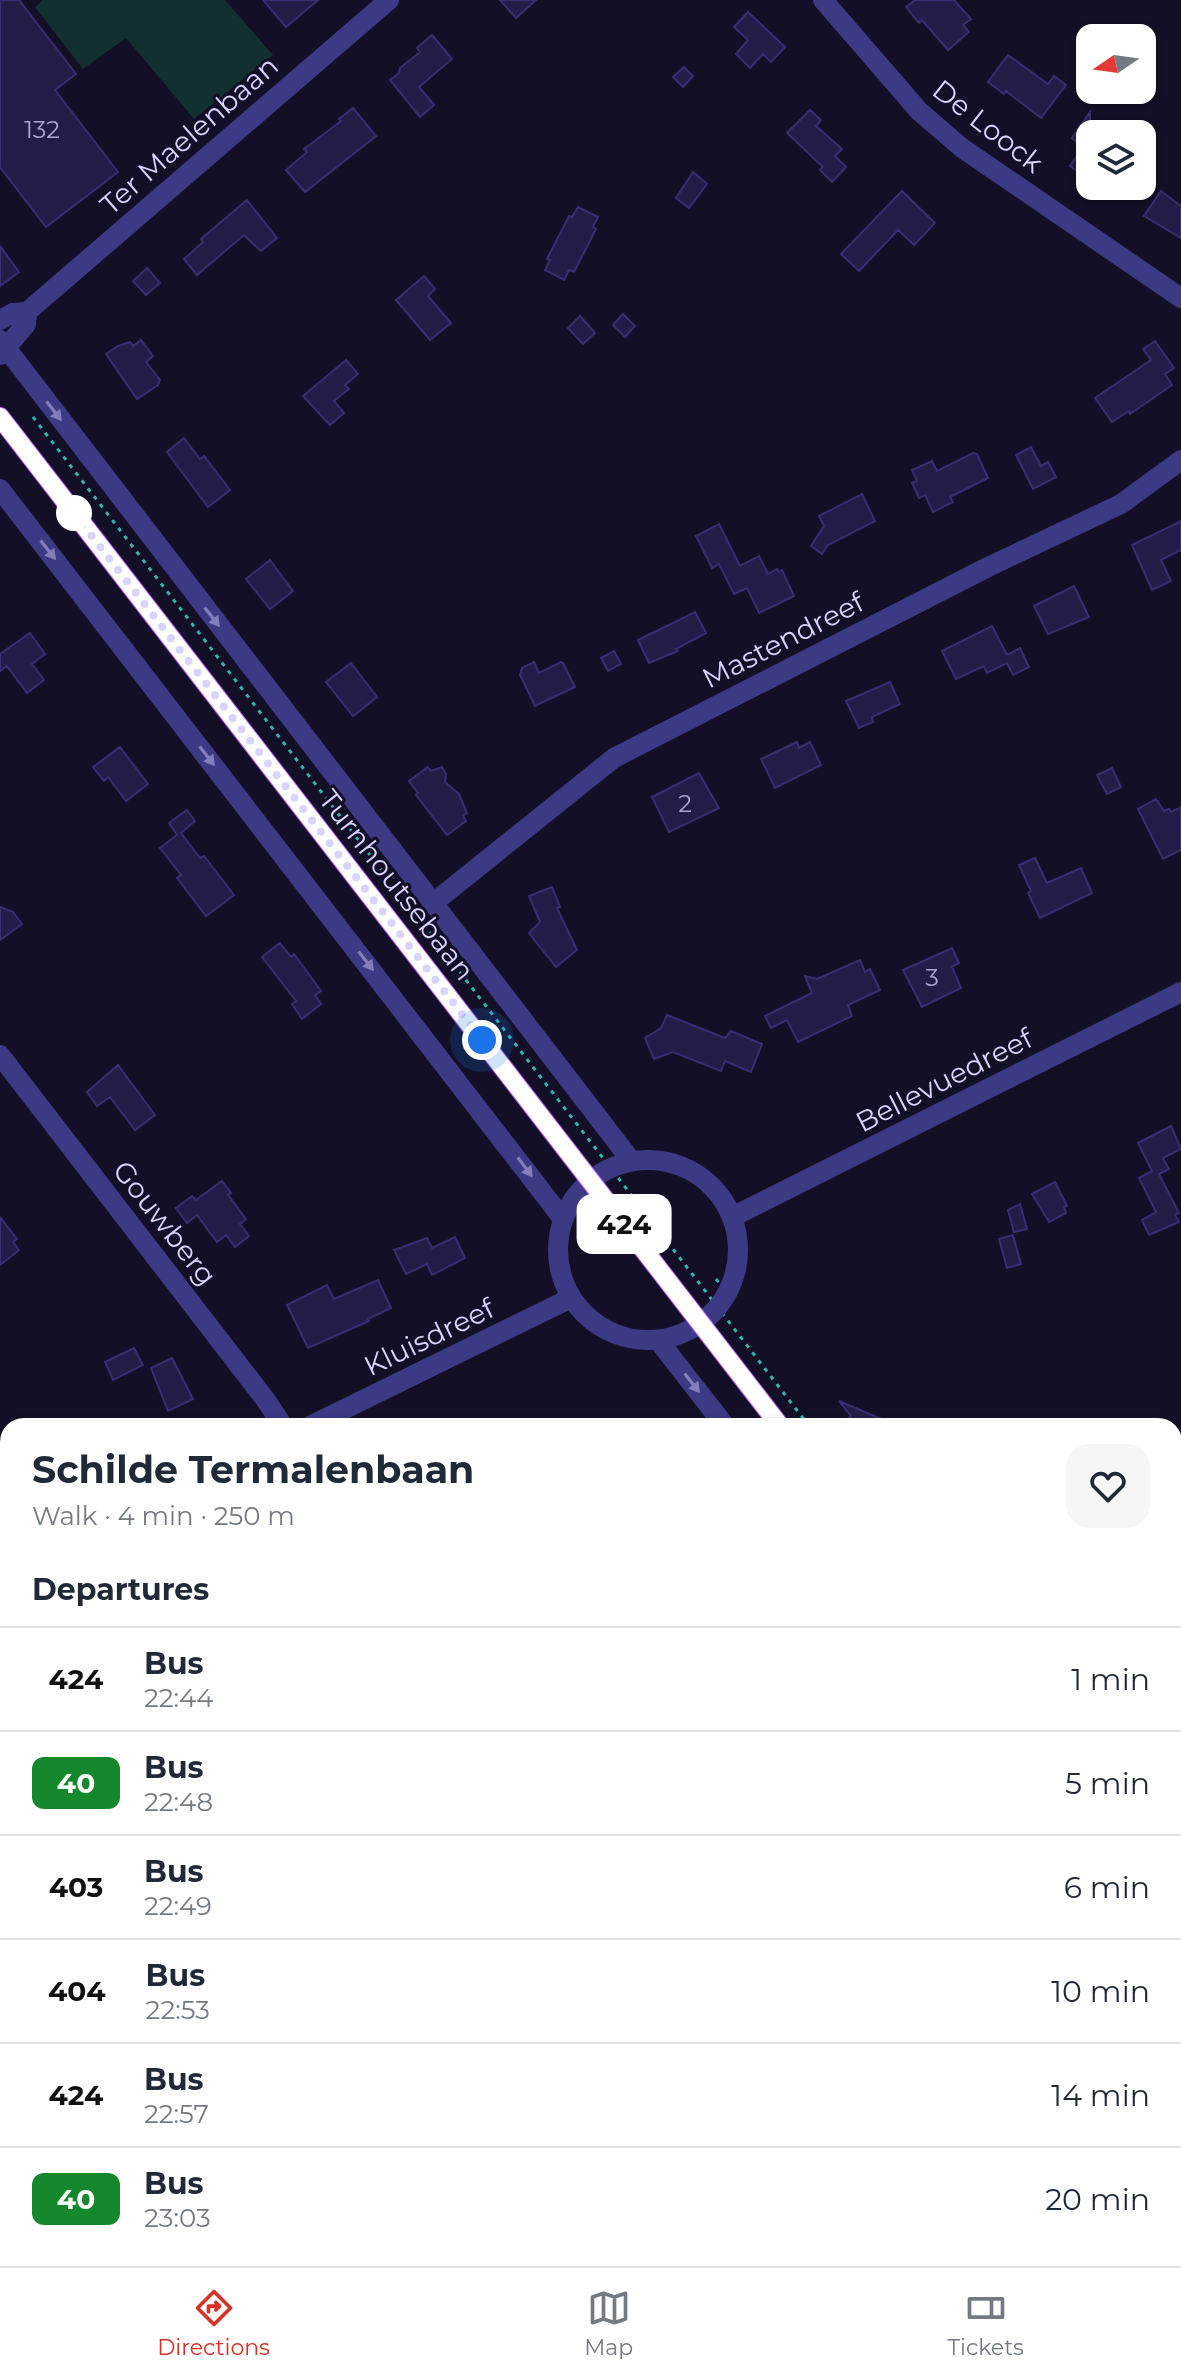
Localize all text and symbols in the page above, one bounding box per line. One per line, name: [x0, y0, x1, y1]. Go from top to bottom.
north arrow: [1076, 24, 1156, 104]
map controls: [1076, 24, 1156, 200]
street label: Ter Maelenbaan: [93, 49, 285, 221]
street label: De Loock: [926, 72, 1050, 180]
house number: 132: [24, 115, 60, 144]
button: layers: [1076, 120, 1156, 200]
one-way arrow: [45, 401, 61, 421]
unlabelled marker: [57, 496, 91, 530]
one-way arrow: [39, 540, 55, 560]
street label: Mastendreef: [697, 584, 871, 695]
one-way arrow: [203, 607, 220, 627]
one-way arrow: [198, 746, 215, 766]
street label: Turnhoutsebaan: [312, 783, 482, 987]
house number: 2: [678, 789, 692, 818]
one-way arrow: [358, 951, 374, 971]
house number: 3: [925, 963, 939, 992]
your location: [462, 1020, 502, 1060]
street label: Bellevuedreef: [850, 1020, 1039, 1139]
street label: Gouwberg: [106, 1154, 224, 1292]
one-way arrow: [516, 1157, 532, 1178]
line badge: 424: [578, 1198, 670, 1250]
text: 424: [597, 1207, 651, 1241]
street label: Kluisdreef: [358, 1290, 501, 1383]
one-way arrow: [683, 1373, 699, 1393]
button: heart: [1066, 1444, 1150, 1528]
text: Schilde Termalenbaan: [32, 1446, 474, 1493]
text: Walk · 4 min · 250 m: [32, 1500, 295, 1532]
text: Departures: [32, 1571, 209, 1608]
text: Bus: [144, 1645, 204, 1682]
text: 1 min: [1071, 1661, 1150, 1698]
text: 424: [49, 1662, 103, 1696]
text: 22:44: [144, 1682, 213, 1714]
text: Bus: [144, 1749, 204, 1786]
text: 5 min: [1065, 1765, 1150, 1802]
text: 40: [57, 1766, 95, 1800]
text: 22:48: [144, 1786, 213, 1818]
text: Bus: [144, 1853, 204, 1890]
text: 6 min: [1064, 1869, 1150, 1906]
text: 403: [49, 1870, 103, 1904]
text: 22:49: [144, 1890, 212, 1922]
text: Bus: [146, 1957, 205, 1994]
text: 10 min: [1051, 1973, 1150, 2010]
text: 404: [48, 1974, 106, 2008]
text: 22:53: [146, 1994, 210, 2026]
text: Bus: [144, 2061, 204, 2098]
text: 14 min: [1051, 2077, 1150, 2114]
text: 424: [49, 2078, 103, 2112]
text: 22:57: [144, 2098, 209, 2130]
text: Bus: [144, 2165, 204, 2202]
text: 20 min: [1045, 2181, 1150, 2218]
text: 40: [57, 2182, 95, 2216]
text: 23:03: [144, 2202, 211, 2234]
tab: Directions: [157, 2286, 270, 2361]
tab: Map: [584, 2286, 633, 2361]
tab: Tickets: [947, 2286, 1024, 2361]

